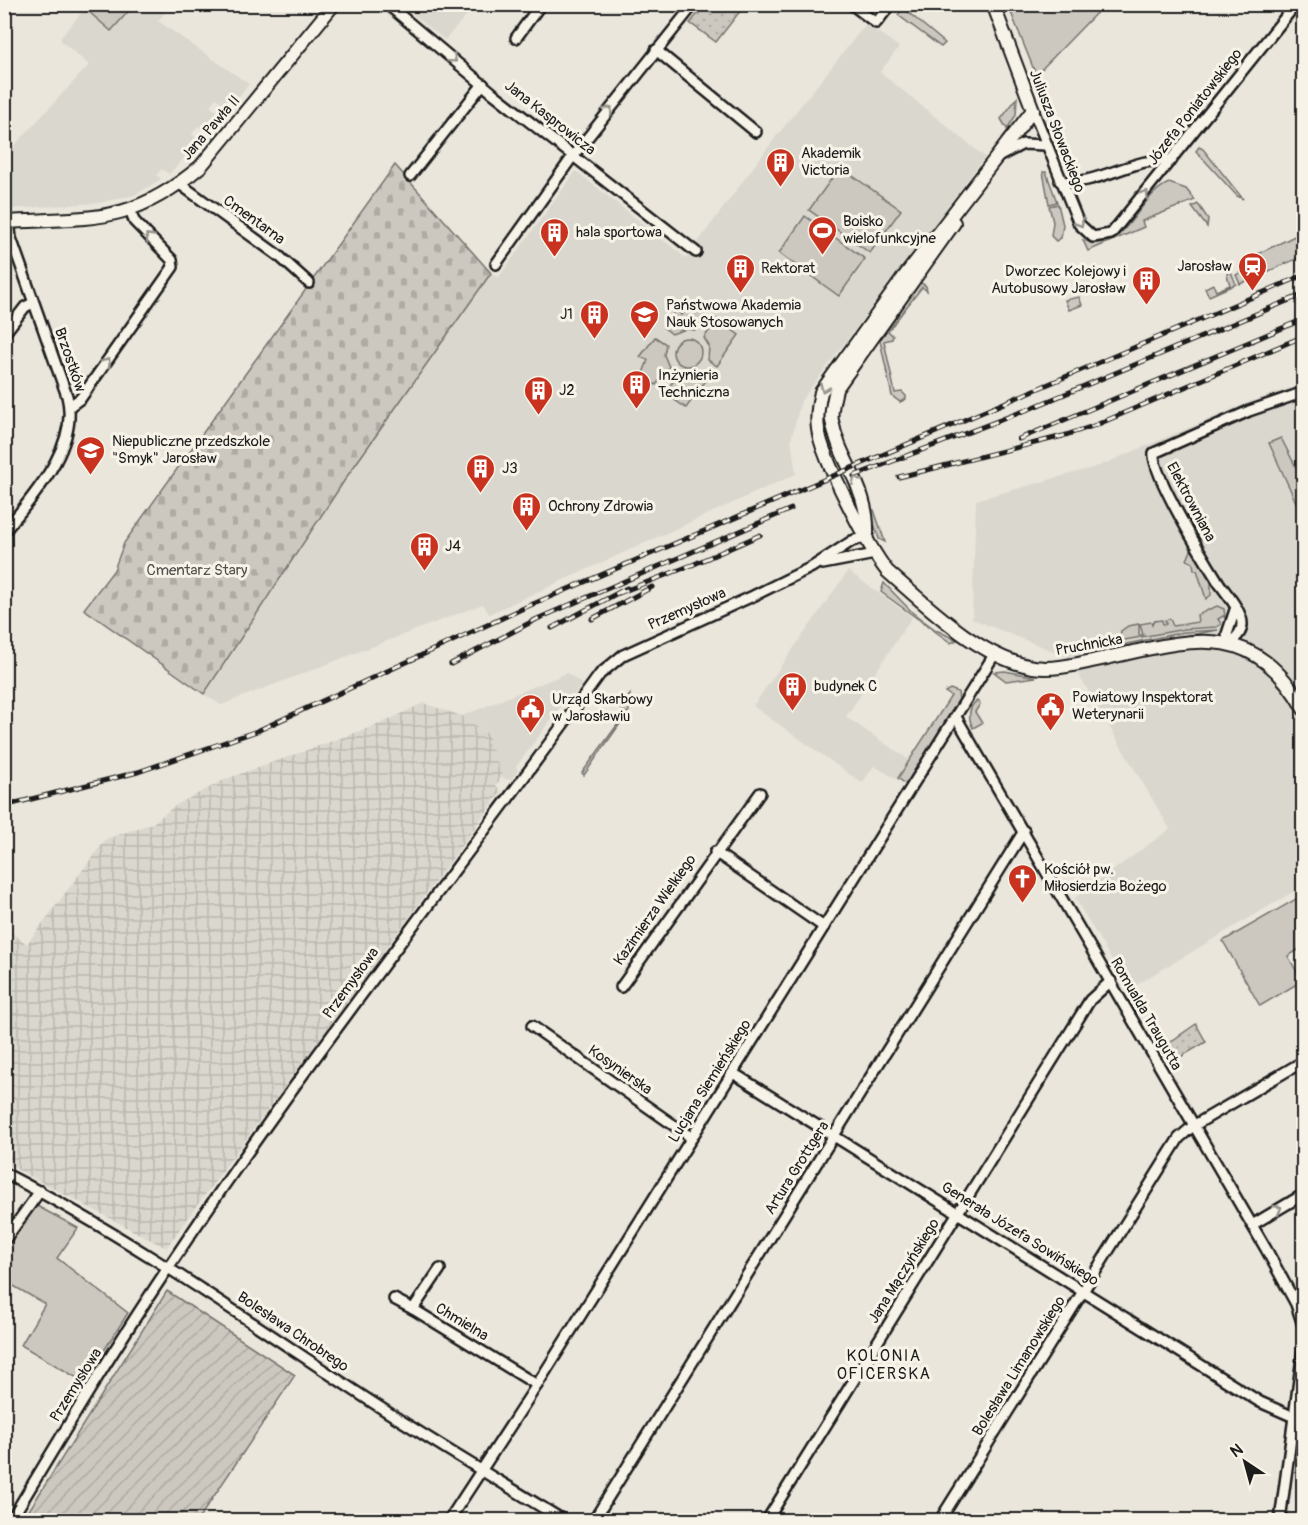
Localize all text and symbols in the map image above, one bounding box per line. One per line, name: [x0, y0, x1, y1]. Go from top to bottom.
street label: Józefa Poniatowskiego: [1144, 45, 1246, 169]
one-way arrow: [446, 52, 457, 63]
street label: Juliusza Słowackiego: [1025, 67, 1089, 195]
street label: Jana Kasprowicza: [501, 77, 599, 159]
street label: Jana Pawła II: [178, 92, 244, 164]
one-way arrow: [602, 106, 613, 117]
place label: Akademik Victoria: [801, 144, 862, 180]
building icon: Akademik Victoria: [764, 146, 796, 188]
one-way arrow: [1138, 190, 1149, 201]
street label: Cmentarna: [219, 191, 289, 249]
place label: Boisko wielofunkcyjne: [843, 212, 937, 248]
sports icon: Boisko wielofunkcyjne: [806, 214, 838, 256]
building icon: hala sportowa: [539, 216, 571, 258]
one-way arrow: [1073, 216, 1084, 227]
place label: hala sportowa: [576, 223, 662, 242]
one-way arrow: [146, 233, 157, 244]
station icon: Jarosław: [1237, 250, 1269, 292]
building icon: Rektorat: [724, 252, 756, 294]
place label: Jarosław: [1177, 257, 1232, 276]
place label: Rektorat: [761, 259, 816, 278]
place label: Dworzec Kolejowy i Autobusowy Jarosław: [991, 262, 1126, 298]
building icon: Dworzec Kolejowy i Autobusowy Jarosław: [1131, 264, 1163, 306]
place label: Państwowa Akademia Nauk Stosowanych: [666, 296, 801, 332]
building icon: J1: [578, 298, 610, 340]
school or university icon: Państwowa Akademia Nauk Stosowanych: [629, 298, 661, 340]
place label: J1: [560, 305, 573, 324]
street label: Brzostków: [50, 325, 90, 395]
one-way arrow: [100, 358, 111, 369]
place label: Inżynieria Techniczna: [658, 366, 730, 402]
building icon: Inżynieria Techniczna: [621, 368, 653, 410]
building icon: J2: [522, 374, 554, 416]
place label: J2: [559, 381, 575, 400]
one-way arrow: [819, 382, 831, 393]
place label: Niepubliczne przedszkole "Smyk" Jarosław: [112, 432, 270, 468]
school or university icon: Niepubliczne przedszkole "Smyk" Jarosław: [75, 434, 107, 476]
building icon: J3: [465, 452, 497, 494]
place label: J3: [502, 459, 518, 478]
street label: Elektrowniana: [1162, 459, 1220, 545]
one-way arrow: [852, 475, 864, 486]
building icon: Ochrony Zdrowia: [511, 490, 543, 532]
place label: Ochrony Zdrowia: [548, 497, 653, 516]
building icon: J4: [408, 530, 440, 572]
place label: J4: [445, 537, 461, 556]
park label: Cmentarz Stary: [147, 561, 248, 580]
street label: Przemysłowa: [645, 583, 729, 635]
street label: Pruchnicka: [1054, 630, 1124, 660]
building icon: budynek C: [777, 670, 809, 712]
place label: budynek C: [814, 677, 877, 696]
place label: Powiatowy Inspektorat Weterynarii: [1072, 688, 1214, 724]
place label: Urząd Skarbowy w Jarosławiu: [552, 690, 653, 726]
public building icon: Powiatowy Inspektorat Weterynarii: [1035, 690, 1067, 732]
public building icon: Urząd Skarbowy w Jarosławiu: [515, 692, 547, 734]
street label: Kazimierza Wielkiego: [610, 851, 700, 969]
place label: Kościół pw. Miłosierdzia Bożego: [1044, 860, 1166, 896]
church icon: Kościół pw. Miłosierdzia Bożego: [1007, 862, 1039, 904]
street label: Przemysłowa: [319, 944, 383, 1022]
street label: Romualda Traugutta: [1106, 954, 1186, 1074]
street label: Lucjana Siemieńskiego: [664, 1016, 756, 1146]
street label: Kosynierska: [584, 1041, 656, 1099]
street label: Artura Grottgera: [761, 1118, 833, 1218]
street label: Generała Józefa Sowińskiego: [938, 1178, 1102, 1290]
one-way arrow: [1272, 1205, 1282, 1217]
street label: Jana Mączyńskiego: [864, 1215, 944, 1327]
street label: Bolesława Chrobrego: [234, 1288, 352, 1376]
street label: Bolesława Limanowskiego: [968, 1293, 1070, 1439]
street label: Chmielna: [432, 1299, 492, 1345]
street label: Przemysłowa: [46, 1345, 106, 1425]
district label: KOLONIA OFICERSKA: [837, 1346, 931, 1384]
north arrow: [1215, 1432, 1275, 1492]
text: N: [1227, 1439, 1247, 1462]

